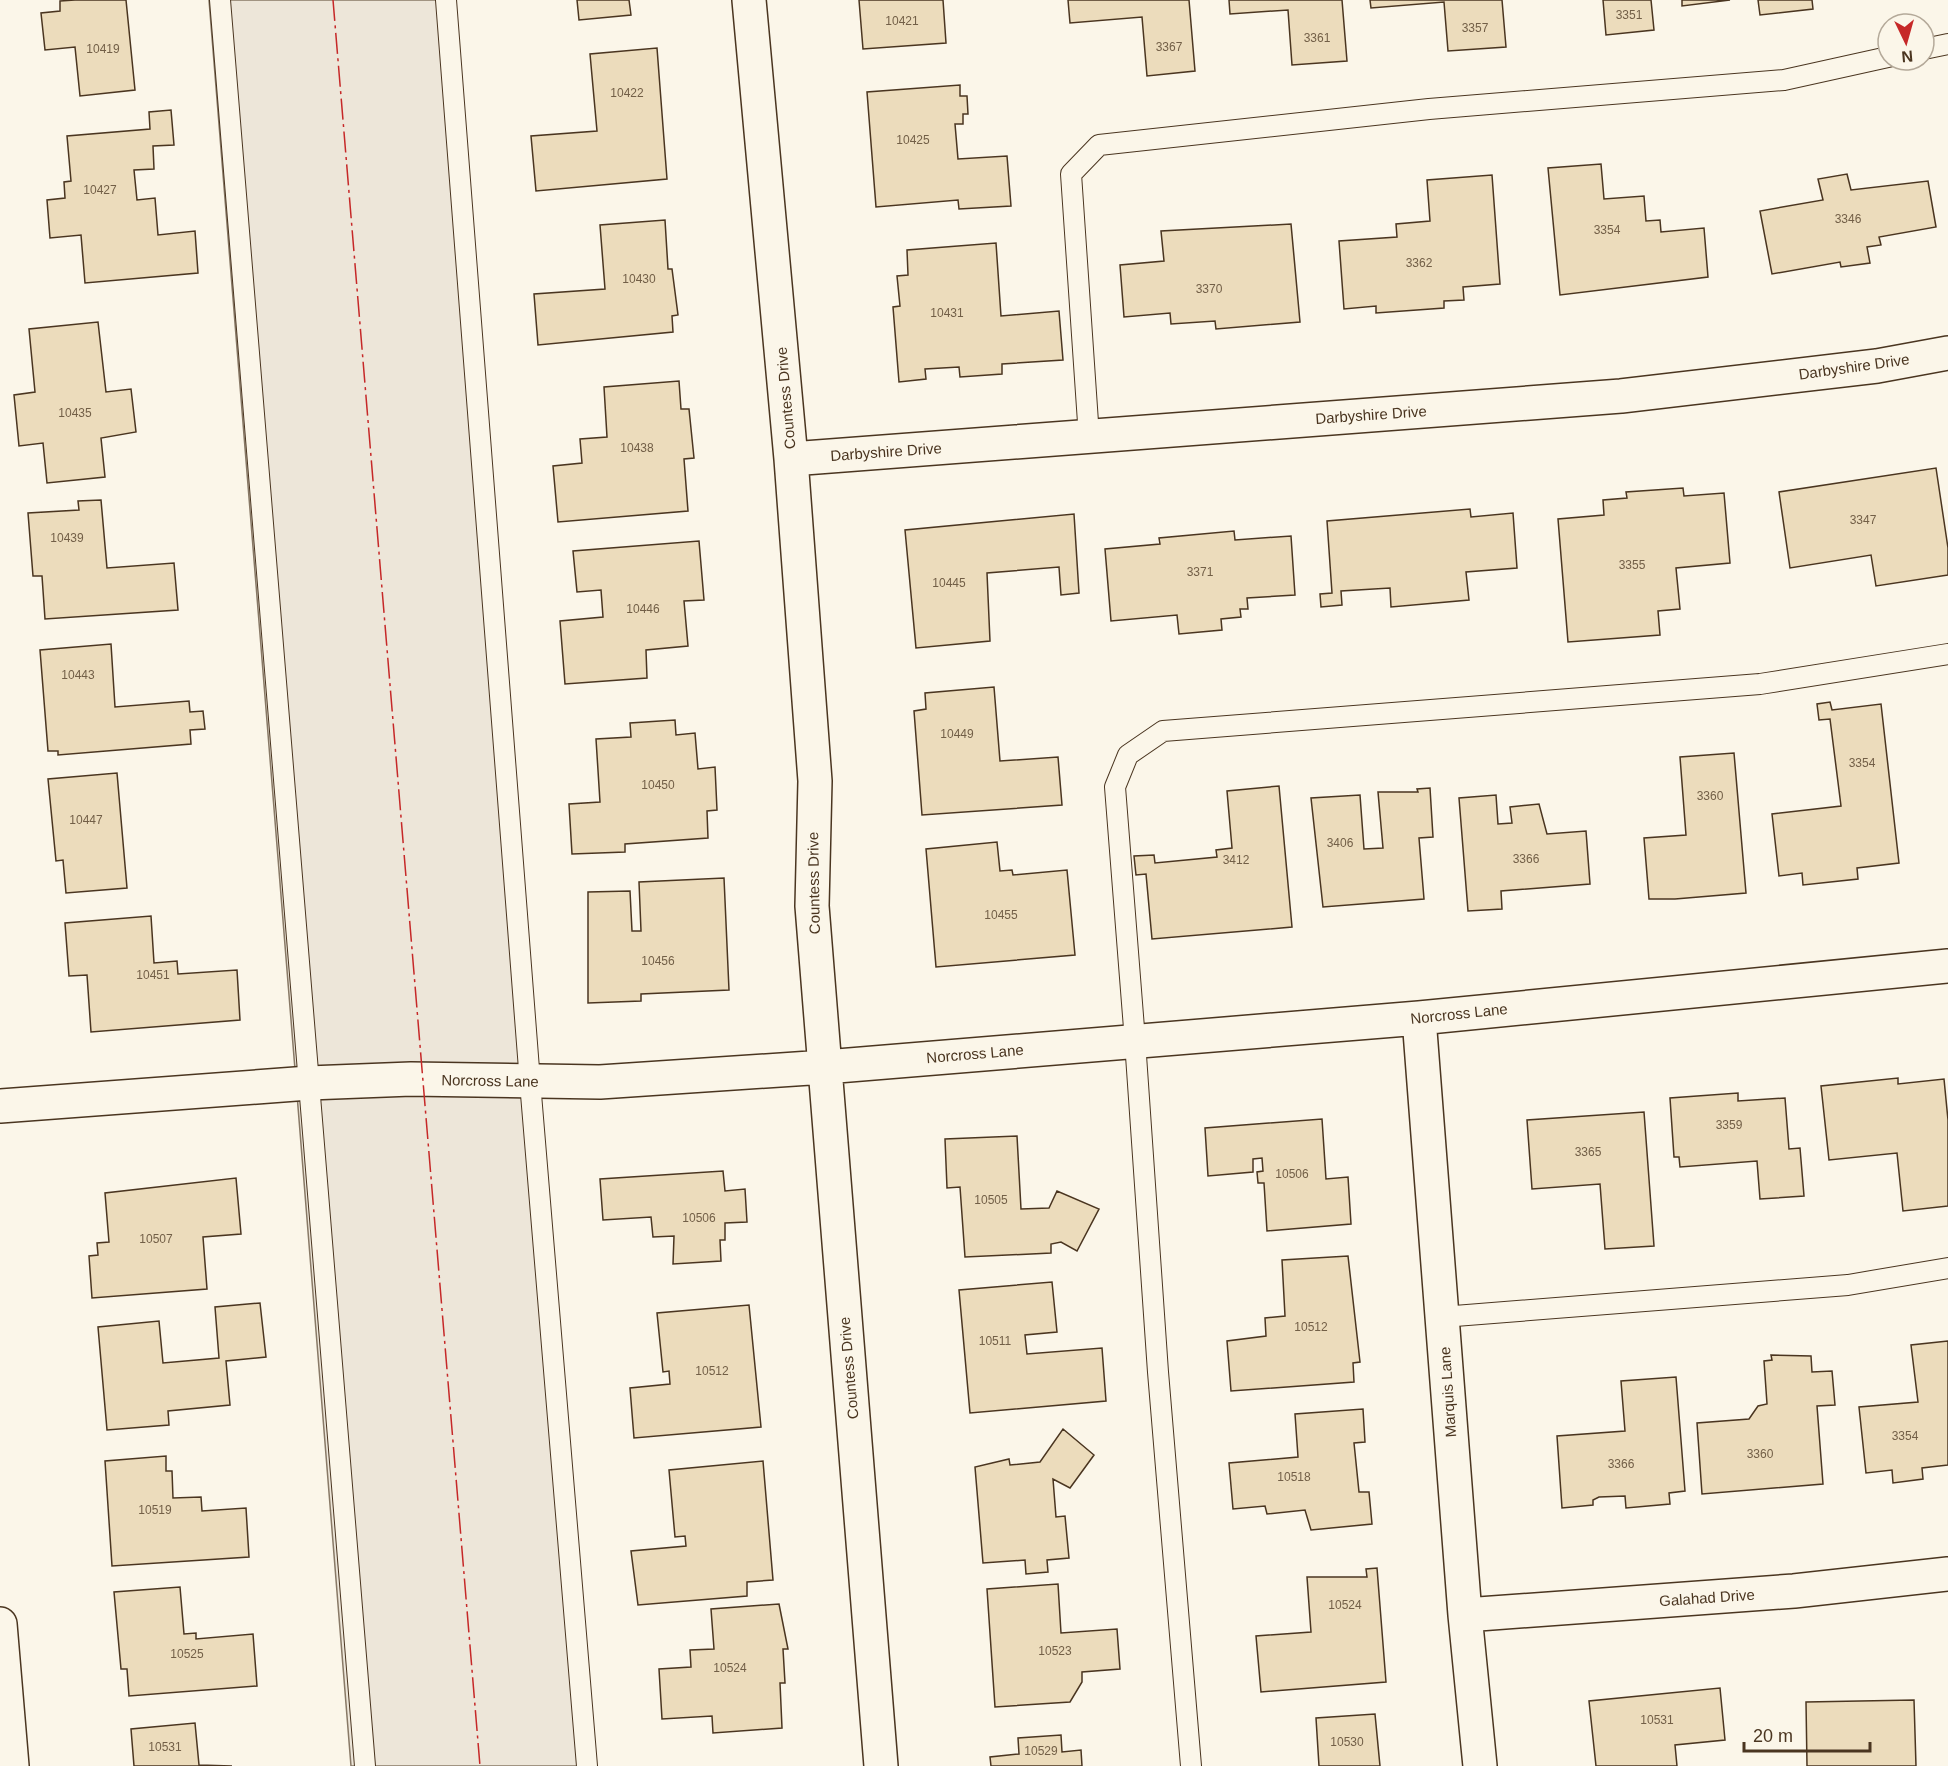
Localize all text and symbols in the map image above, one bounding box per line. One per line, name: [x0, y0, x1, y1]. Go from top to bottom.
house number: 3351: [1616, 8, 1643, 22]
north arrow: [1876, 12, 1936, 72]
house number: 10421: [885, 14, 919, 28]
house number: 3357: [1462, 21, 1489, 35]
house number: 3361: [1304, 31, 1331, 45]
house number: 3367: [1156, 40, 1183, 54]
house number: 10419: [86, 42, 120, 56]
text: N: [1901, 47, 1914, 65]
house number: 10422: [610, 86, 644, 100]
house number: 10425: [896, 133, 930, 147]
house number: 10427: [83, 183, 117, 197]
house number: 3346: [1835, 212, 1862, 226]
house number: 3354: [1594, 223, 1621, 237]
house number: 3362: [1406, 256, 1433, 270]
house number: 10430: [622, 272, 656, 286]
house number: 3370: [1196, 282, 1223, 296]
house number: 10431: [930, 306, 964, 320]
street label: Countess Drive: [773, 346, 798, 450]
street label: Darbyshire Drive: [1797, 350, 1910, 383]
street label: Darbyshire Drive: [1315, 402, 1427, 427]
house number: 10435: [58, 406, 92, 420]
street label: Darbyshire Drive: [830, 439, 942, 464]
house number: 10438: [620, 441, 654, 455]
house number: 3347: [1850, 513, 1877, 527]
house number: 10439: [50, 531, 84, 545]
house number: 3355: [1619, 558, 1646, 572]
house number: 3371: [1187, 565, 1214, 579]
house number: 10445: [932, 576, 966, 590]
house number: 10446: [626, 602, 660, 616]
house number: 10443: [61, 668, 95, 682]
house number: 10449: [940, 727, 974, 741]
house number: 3354: [1849, 756, 1876, 770]
house number: 10450: [641, 778, 675, 792]
house number: 3360: [1697, 789, 1724, 803]
house number: 10447: [69, 813, 103, 827]
street label: Countess Drive: [804, 832, 823, 934]
house number: 3406: [1327, 836, 1354, 850]
house number: 3366: [1513, 852, 1540, 866]
house number: 3412: [1223, 853, 1250, 867]
house number: 10455: [984, 908, 1018, 922]
house number: 10456: [641, 954, 675, 968]
house number: 10451: [136, 968, 170, 982]
street label: Norcross Lane: [1410, 1000, 1508, 1027]
street label: Norcross Lane: [926, 1041, 1024, 1066]
street label: Norcross Lane: [441, 1071, 539, 1090]
house number: 3359: [1716, 1118, 1743, 1132]
house number: 3365: [1575, 1145, 1602, 1159]
house number: 10506: [1275, 1167, 1309, 1181]
house number: 10505: [974, 1193, 1008, 1207]
house number: 10506: [682, 1211, 716, 1225]
house number: 10507: [139, 1232, 173, 1246]
street label: Countess Drive: [836, 1316, 861, 1420]
house number: 10512: [1294, 1320, 1328, 1334]
house number: 10511: [979, 1334, 1012, 1348]
street label: Marquis Lane: [1436, 1346, 1459, 1438]
house number: 10512: [695, 1364, 729, 1378]
house number: 3354: [1892, 1429, 1919, 1443]
house number: 3360: [1747, 1447, 1774, 1461]
house number: 3366: [1608, 1457, 1635, 1471]
house number: 10518: [1277, 1470, 1311, 1484]
house number: 10519: [138, 1503, 172, 1517]
street label: Galahad Drive: [1659, 1586, 1755, 1609]
house number: 10524: [1328, 1598, 1362, 1612]
house number: 10523: [1038, 1644, 1072, 1658]
house number: 10525: [170, 1647, 204, 1661]
house number: 10524: [713, 1661, 747, 1675]
house number: 10531: [1640, 1713, 1674, 1727]
scale bar: [1744, 1715, 1870, 1753]
text: 20 m: [1753, 1726, 1793, 1746]
house number: 10530: [1330, 1735, 1364, 1749]
house number: 10531: [148, 1740, 182, 1754]
house number: 10529: [1024, 1744, 1058, 1758]

